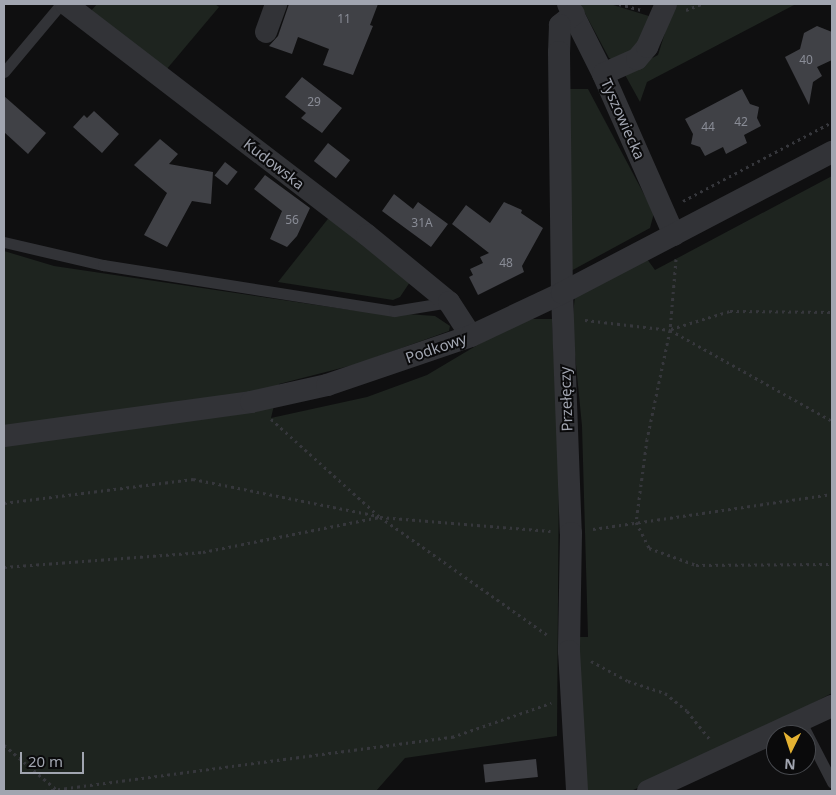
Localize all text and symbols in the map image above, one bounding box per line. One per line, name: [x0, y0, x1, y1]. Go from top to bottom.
house number: 11: [337, 12, 351, 26]
house number: 40: [799, 53, 813, 67]
street label: Tyszowiecka: [597, 76, 649, 162]
house number: 29: [307, 95, 321, 109]
house number: 42: [734, 115, 748, 129]
house number: 44: [701, 120, 715, 134]
street label: Kudowska: [240, 135, 308, 193]
house number: 56: [285, 213, 299, 227]
house number: 31A: [411, 216, 433, 230]
house number: 48: [499, 256, 513, 270]
street label: Podkowy: [403, 329, 469, 367]
street label: Przełęczy: [556, 366, 576, 432]
north arrow: [766, 725, 816, 775]
scale bar: [22, 742, 86, 774]
text: 20 m: [28, 751, 63, 771]
text: N: [784, 755, 796, 774]

